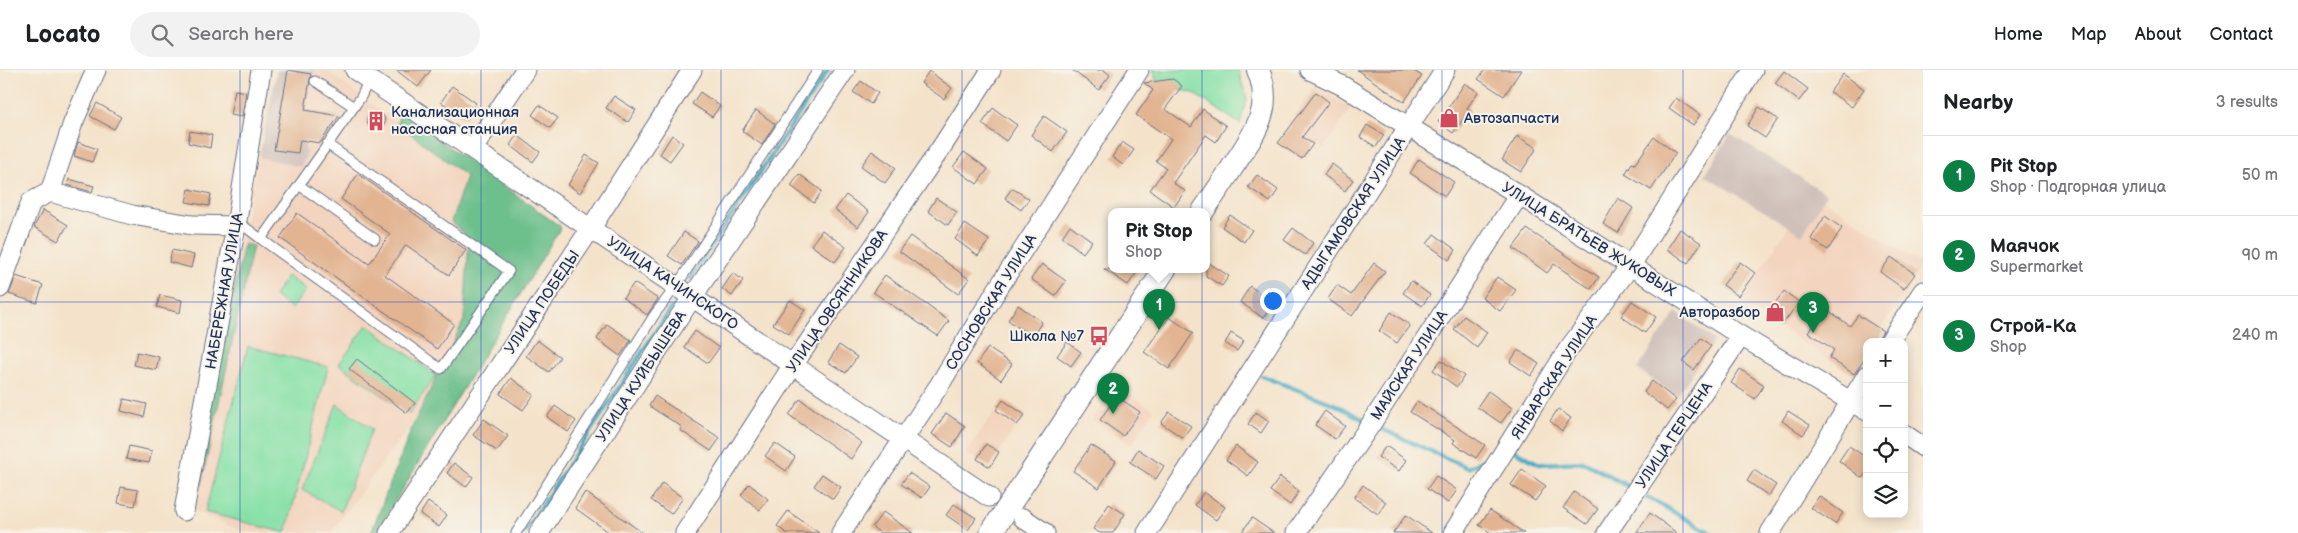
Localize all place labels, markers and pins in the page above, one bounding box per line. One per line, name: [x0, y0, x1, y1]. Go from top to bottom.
place label: Канализационная насосная станция: [391, 103, 519, 139]
shop icon: Автозапчасти: [1438, 107, 1460, 129]
place label: Автозапчасти: [1463, 109, 1559, 128]
building icon: Канализационная насосная станция: [365, 110, 387, 132]
pin: 1: [1143, 289, 1175, 330]
pin: 3: [1797, 292, 1829, 333]
shop icon: Авторазбор: [1764, 301, 1786, 323]
place label: Авторазбор: [1679, 303, 1761, 322]
bus stop icon: Школа №7: [1088, 325, 1110, 347]
place label: Школа №7: [1009, 327, 1085, 346]
pin: 2: [1097, 373, 1129, 414]

